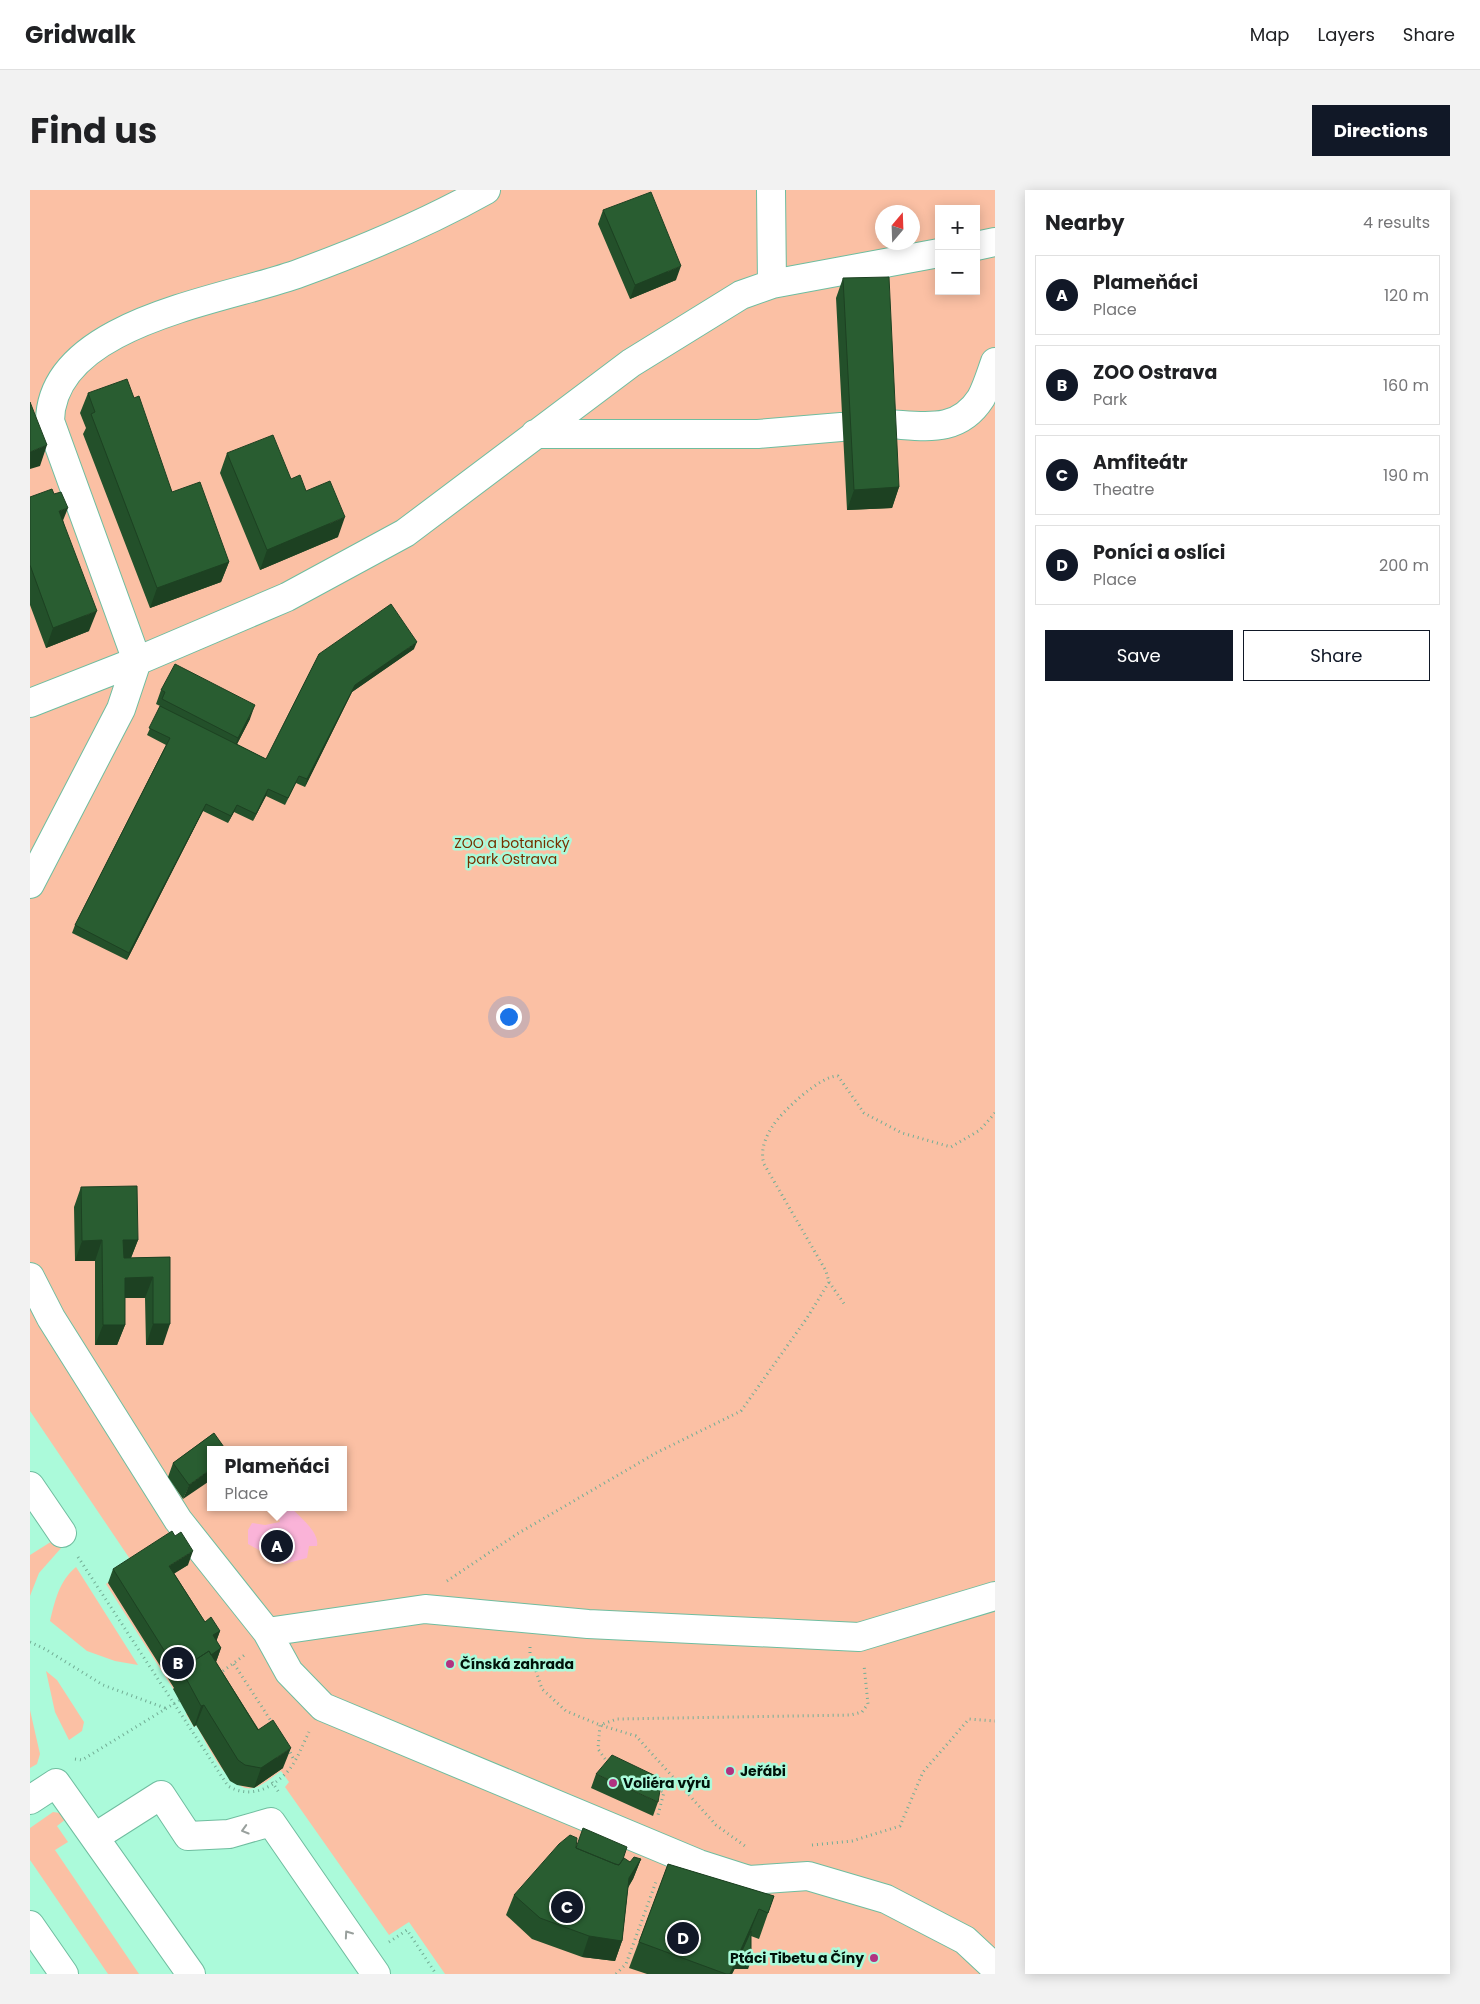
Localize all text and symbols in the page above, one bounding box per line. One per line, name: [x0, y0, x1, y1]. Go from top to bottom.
text: Gridwalk: [25, 18, 136, 51]
text: Map: [1250, 22, 1290, 47]
text: Layers: [1318, 22, 1375, 47]
text: Share: [1403, 22, 1455, 47]
button: Directions: [1312, 105, 1450, 156]
text: Find us: [30, 106, 157, 155]
north arrow: [875, 205, 920, 250]
map controls: [935, 205, 980, 295]
button: +: [935, 205, 980, 250]
text: Nearby: [1045, 208, 1125, 237]
text: 4 results: [1363, 211, 1430, 234]
button: −: [935, 250, 980, 295]
text: Plameňáci: [1093, 269, 1198, 296]
text: A: [1056, 284, 1068, 307]
text: 120 m: [1384, 284, 1429, 307]
text: Place: [1093, 298, 1137, 321]
text: ZOO Ostrava: [1093, 359, 1217, 386]
text: B: [1057, 374, 1067, 397]
text: 160 m: [1383, 374, 1429, 397]
text: Park: [1093, 388, 1127, 411]
text: Amfiteátr: [1093, 449, 1188, 476]
text: C: [1056, 464, 1068, 487]
text: 190 m: [1383, 464, 1429, 487]
text: Theatre: [1093, 478, 1154, 501]
text: Poníci a oslíci: [1093, 539, 1225, 566]
text: D: [1056, 554, 1068, 577]
text: 200 m: [1379, 554, 1429, 577]
text: Place: [1093, 568, 1137, 591]
button: Save: [1045, 630, 1233, 681]
button: Share: [1243, 630, 1430, 681]
park label: ZOO a botanický park Ostrava: [454, 833, 570, 869]
your location: [496, 1004, 522, 1030]
popup: [207, 1446, 347, 1511]
text: Plameňáci: [225, 1453, 330, 1480]
text: Place: [225, 1482, 268, 1505]
pin: A: [261, 1527, 293, 1565]
pin: B: [162, 1644, 194, 1682]
place label: Čínská zahrada: [460, 1654, 574, 1674]
marker: Čínská zahrada: [444, 1658, 456, 1670]
place label: Jeřábi: [740, 1761, 786, 1781]
marker: Jeřábi: [724, 1765, 736, 1777]
place label: Voliéra výrů: [623, 1773, 711, 1793]
marker: Voliéra výrů: [607, 1777, 619, 1789]
one-way arrow: [242, 1824, 250, 1834]
pin: C: [551, 1888, 583, 1926]
pin: D: [667, 1919, 699, 1957]
one-way arrow: [345, 1930, 354, 1940]
place label: Ptáci Tibetu a Číny: [730, 1948, 864, 1968]
marker: Ptáci Tibetu a Číny: [868, 1952, 880, 1964]

